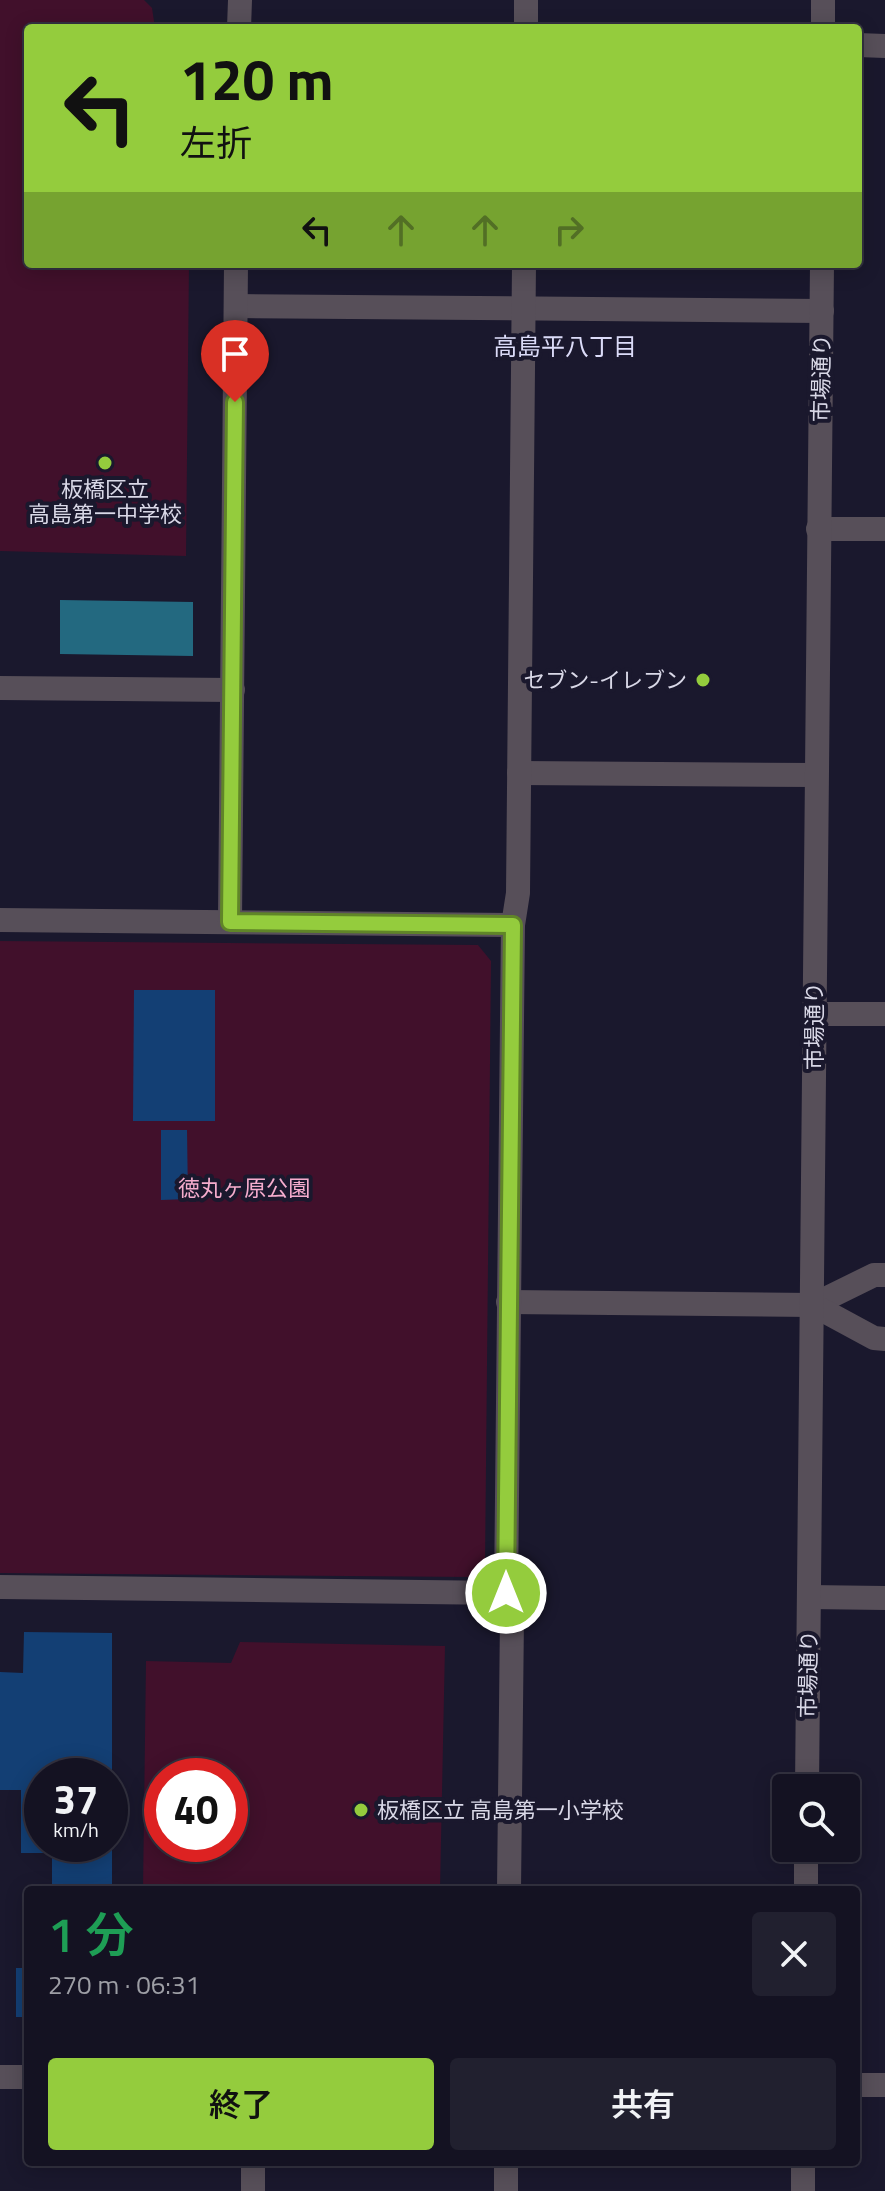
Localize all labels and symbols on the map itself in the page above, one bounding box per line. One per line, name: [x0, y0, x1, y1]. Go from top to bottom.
pin: [201, 320, 269, 402]
district label: 高島平八丁目: [493, 328, 637, 364]
street label: 市場通り: [803, 334, 839, 422]
marker: 板橋区立 高島第一中学校: [96, 454, 114, 472]
place label: 板橋区立 高島第一中学校: [28, 472, 182, 531]
place label: セブン-イレブン: [523, 663, 687, 697]
marker: セブン-イレブン: [694, 671, 712, 689]
street label: 市場通り: [797, 982, 831, 1070]
park label: 徳丸ヶ原公園: [178, 1171, 310, 1205]
position arrow: [464, 1551, 548, 1635]
street label: 市場通り: [790, 1630, 826, 1718]
speed limit sign: 40: [144, 1758, 248, 1862]
place label: 板橋区立 高島第一小学校: [377, 1793, 624, 1827]
marker: 板橋区立 高島第一小学校: [352, 1801, 370, 1819]

